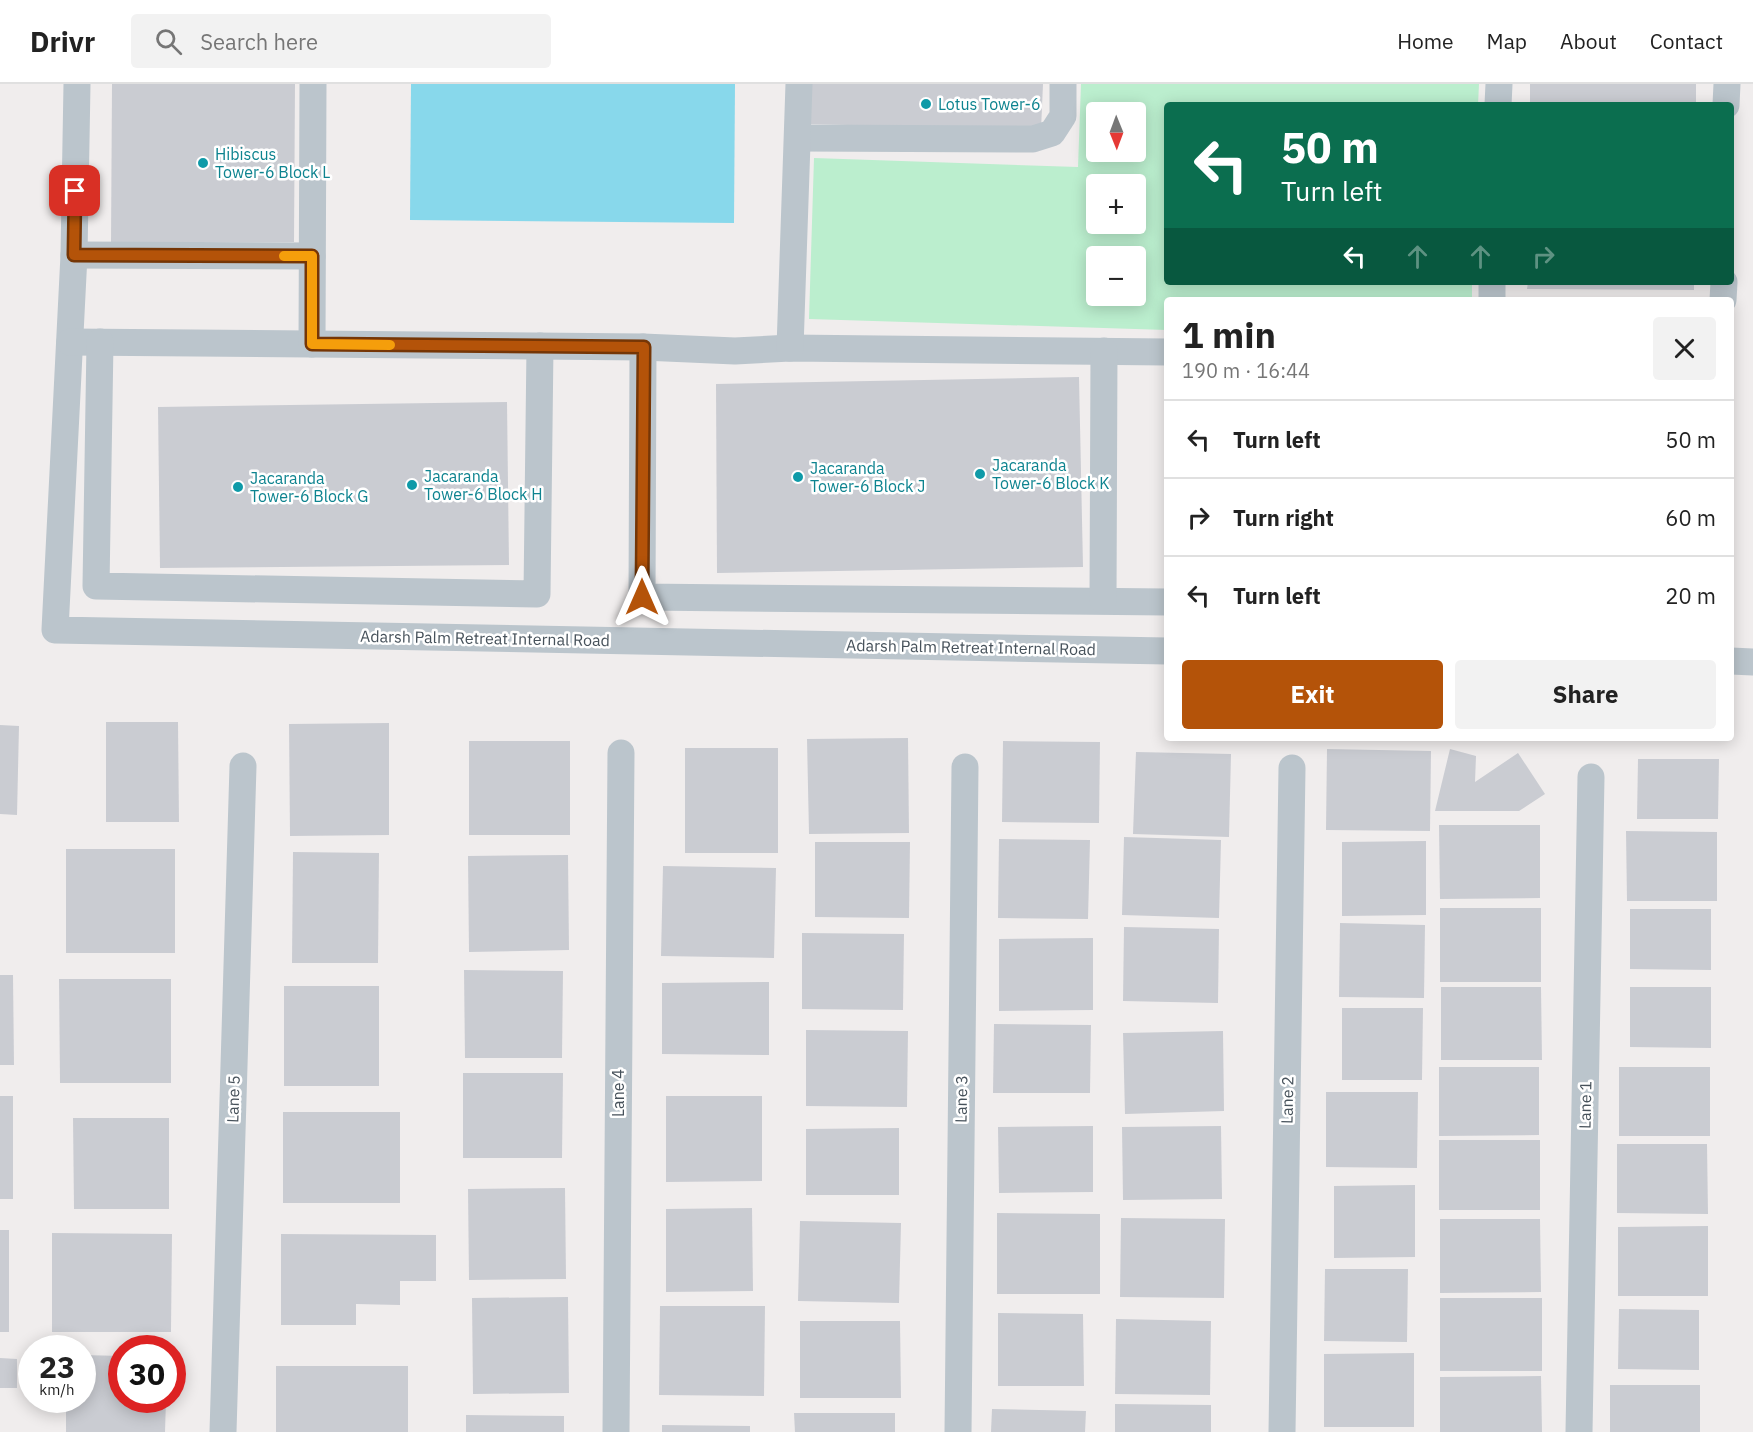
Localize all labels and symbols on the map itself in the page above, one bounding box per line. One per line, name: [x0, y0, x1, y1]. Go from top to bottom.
place label: Lotus Tower-6: [938, 94, 1041, 114]
marker: Lotus Tower-6: [919, 97, 933, 111]
north arrow: [1086, 102, 1146, 162]
place label: Hibiscus Tower-6 Block L: [215, 144, 330, 182]
marker: Hibiscus Tower-6 Block L: [196, 156, 210, 170]
pin: [49, 165, 100, 216]
place label: Jacaranda Tower-6 Block K: [992, 455, 1109, 493]
place label: Jacaranda Tower-6 Block J: [810, 458, 925, 496]
place label: Jacaranda Tower-6 Block H: [424, 466, 543, 504]
marker: Jacaranda Tower-6 Block K: [973, 467, 987, 481]
place label: Jacaranda Tower-6 Block G: [250, 468, 368, 506]
marker: Jacaranda Tower-6 Block J: [791, 470, 805, 484]
marker: Jacaranda Tower-6 Block H: [405, 478, 419, 492]
marker: Jacaranda Tower-6 Block G: [231, 480, 245, 494]
position arrow: [610, 565, 674, 629]
street label: Adarsh Palm Retreat Internal Road: [360, 626, 610, 650]
street label: Adarsh Palm Retreat Internal Road: [846, 635, 1096, 659]
street label: Lane 4: [608, 1069, 628, 1117]
street label: Lane 5: [222, 1075, 244, 1123]
street label: Lane 3: [951, 1075, 971, 1123]
street label: Lane 2: [1277, 1076, 1297, 1124]
street label: Lane 1: [1575, 1081, 1595, 1129]
speed limit sign: 30: [108, 1335, 186, 1413]

